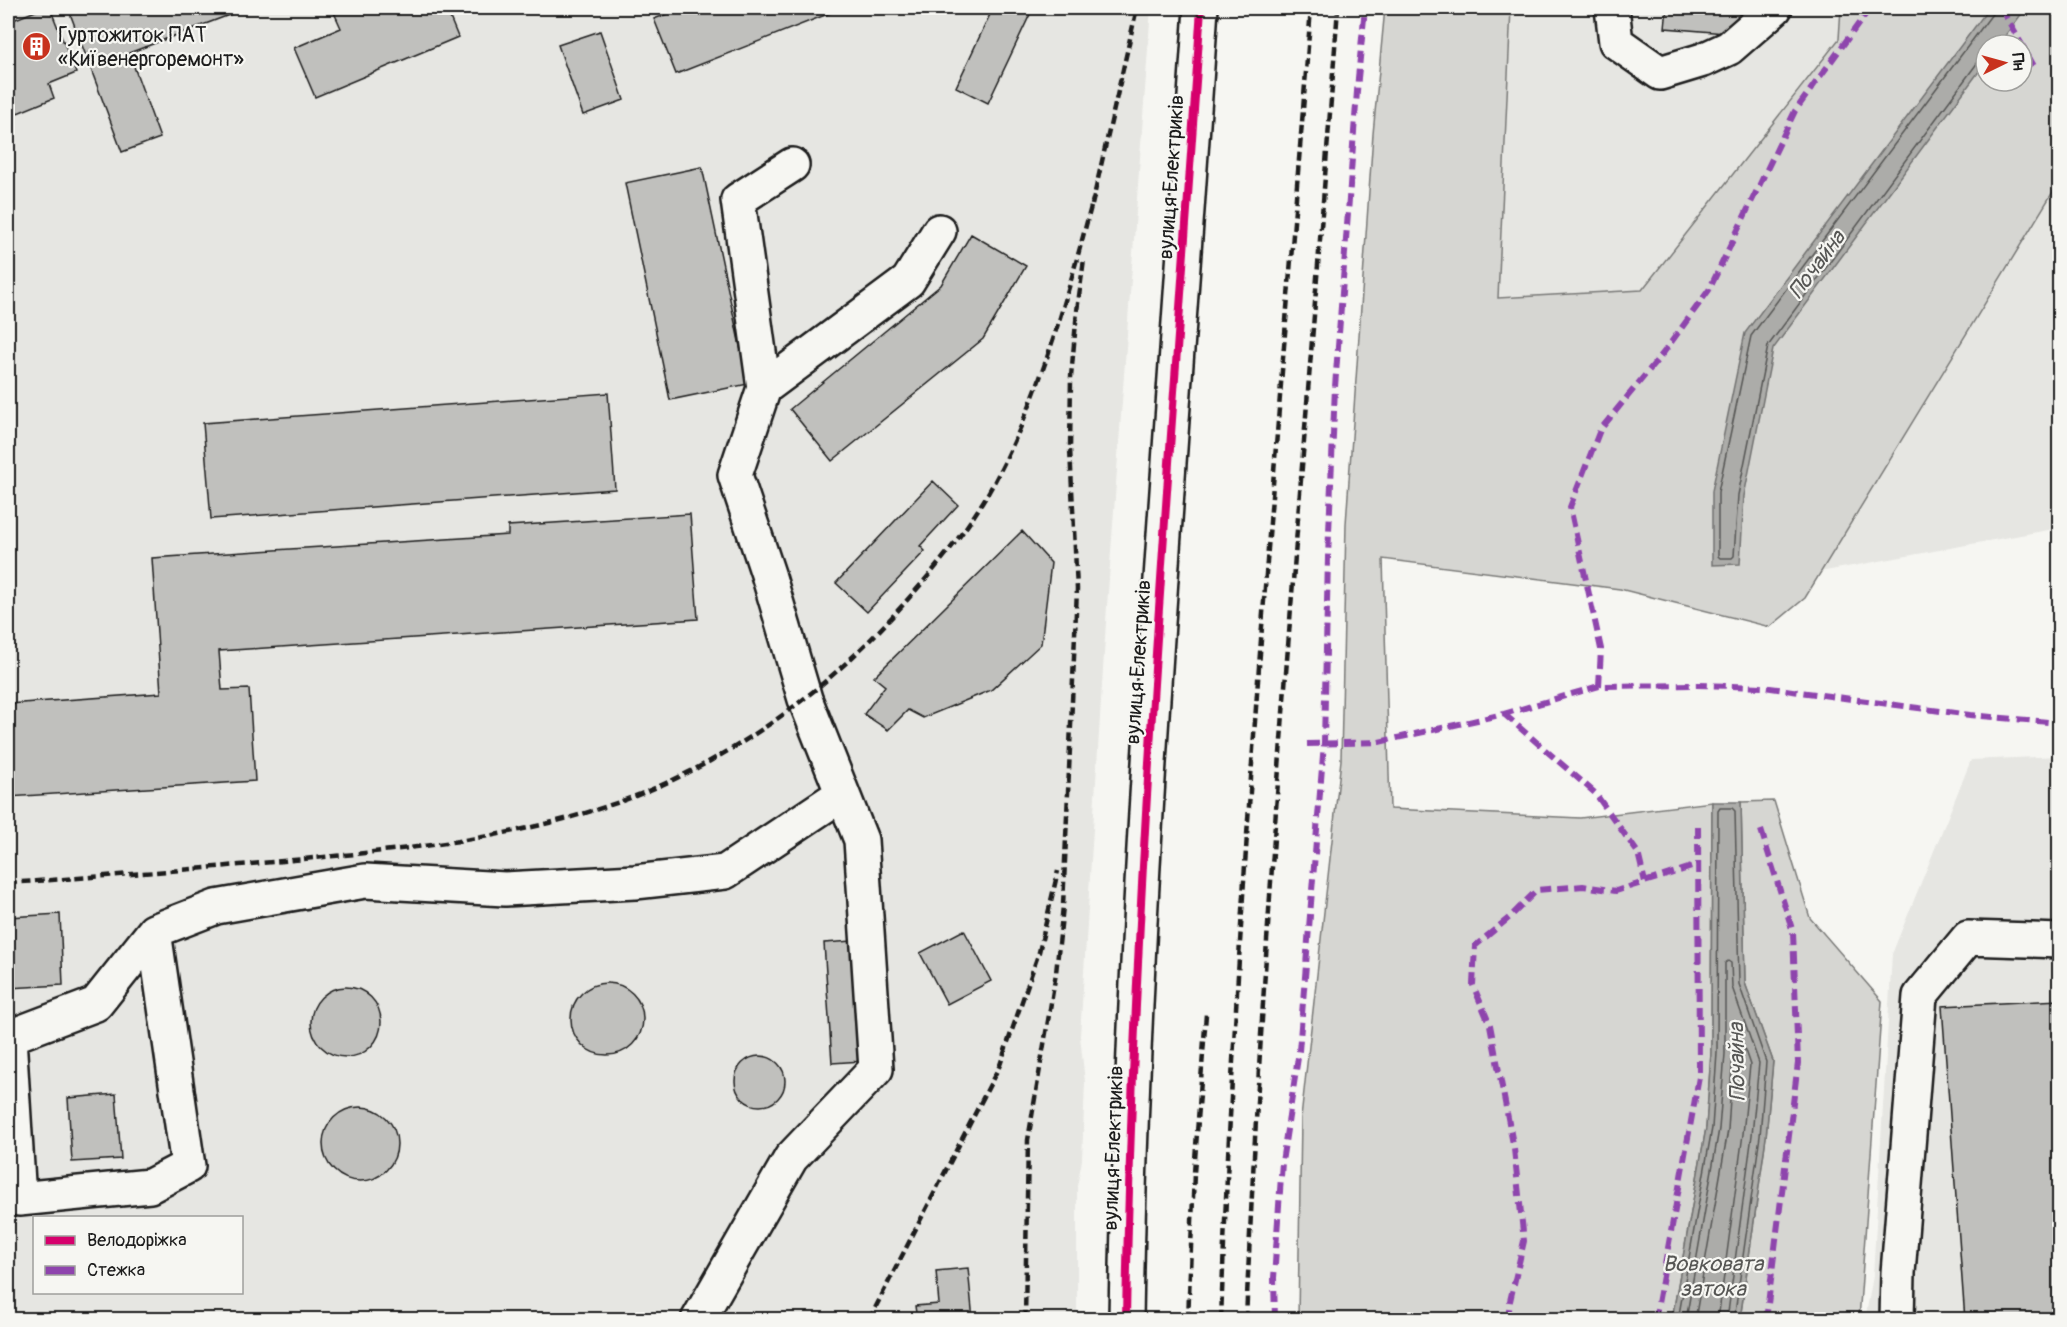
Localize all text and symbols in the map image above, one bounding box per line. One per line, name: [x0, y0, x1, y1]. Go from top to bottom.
place label: Гуртожиток ПАТ «Київенергоремонт»: [58, 22, 244, 73]
building icon: Гуртожиток ПАТ «Київенергоремонт»: [21, 31, 53, 63]
north arrow: [1974, 33, 2034, 93]
text: Пн: [2007, 52, 2029, 71]
street label: вулиця Електриків: [1152, 94, 1191, 260]
water label: Почайна: [1782, 224, 1853, 304]
street label: вулиця Електриків: [1119, 579, 1158, 745]
water label: Почайна: [1722, 1021, 1752, 1101]
street label: вулиця Електриків: [1097, 1065, 1130, 1231]
legend: [33, 1216, 243, 1294]
text: Велодоріжка: [87, 1229, 187, 1252]
water label: Вовковата затока: [1663, 1250, 1765, 1303]
text: Стежка: [87, 1259, 145, 1282]

